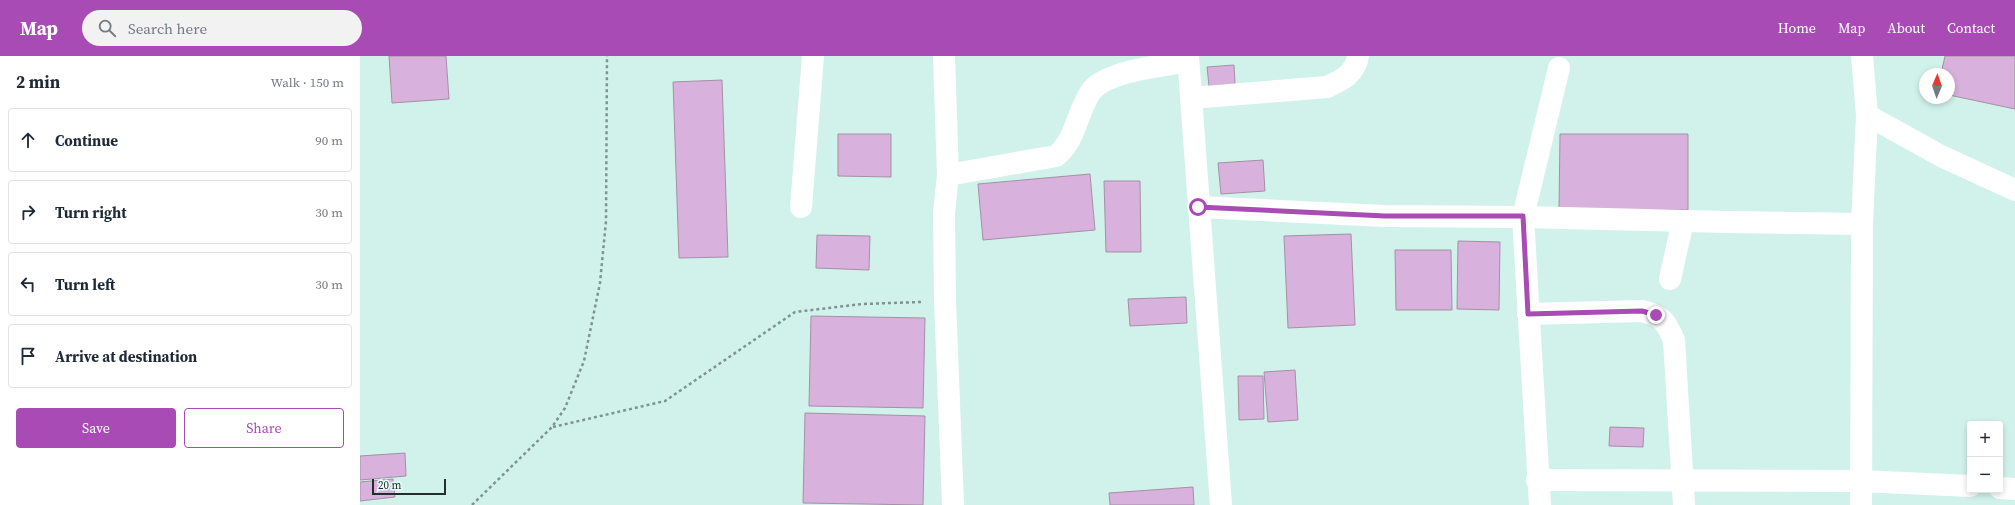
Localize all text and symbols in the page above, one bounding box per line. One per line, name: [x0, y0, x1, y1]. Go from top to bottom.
search box: [82, 10, 362, 46]
text: Map: [20, 15, 58, 41]
icon: search: [96, 17, 118, 39]
text: Search here: [128, 18, 207, 39]
text: Home: [1778, 18, 1816, 38]
text: Map: [1838, 18, 1865, 38]
text: About: [1887, 18, 1925, 38]
text: Contact: [1947, 18, 1995, 38]
north arrow: [1919, 68, 1955, 104]
text: 2 min: [16, 70, 60, 94]
text: Walk · 150 m: [271, 74, 344, 91]
icon: ahead: [17, 129, 39, 151]
text: Continue: [55, 130, 118, 151]
text: 90 m: [315, 132, 343, 149]
route start: [1189, 198, 1207, 216]
icon: right: [17, 201, 39, 223]
text: Turn right: [55, 202, 127, 223]
text: 30 m: [315, 204, 343, 221]
icon: left: [17, 273, 39, 295]
text: Turn left: [55, 274, 115, 295]
text: 30 m: [315, 276, 343, 293]
route end: [1647, 306, 1665, 324]
icon: arrive: [17, 345, 39, 367]
text: Arrive at destination: [55, 346, 197, 367]
button: Save: [16, 408, 176, 448]
button: Share: [184, 408, 344, 448]
map controls: [1967, 421, 2003, 493]
button: +: [1967, 421, 2003, 457]
button: −: [1967, 457, 2003, 493]
scale bar: [372, 477, 446, 496]
text: 20 m: [378, 478, 401, 493]

